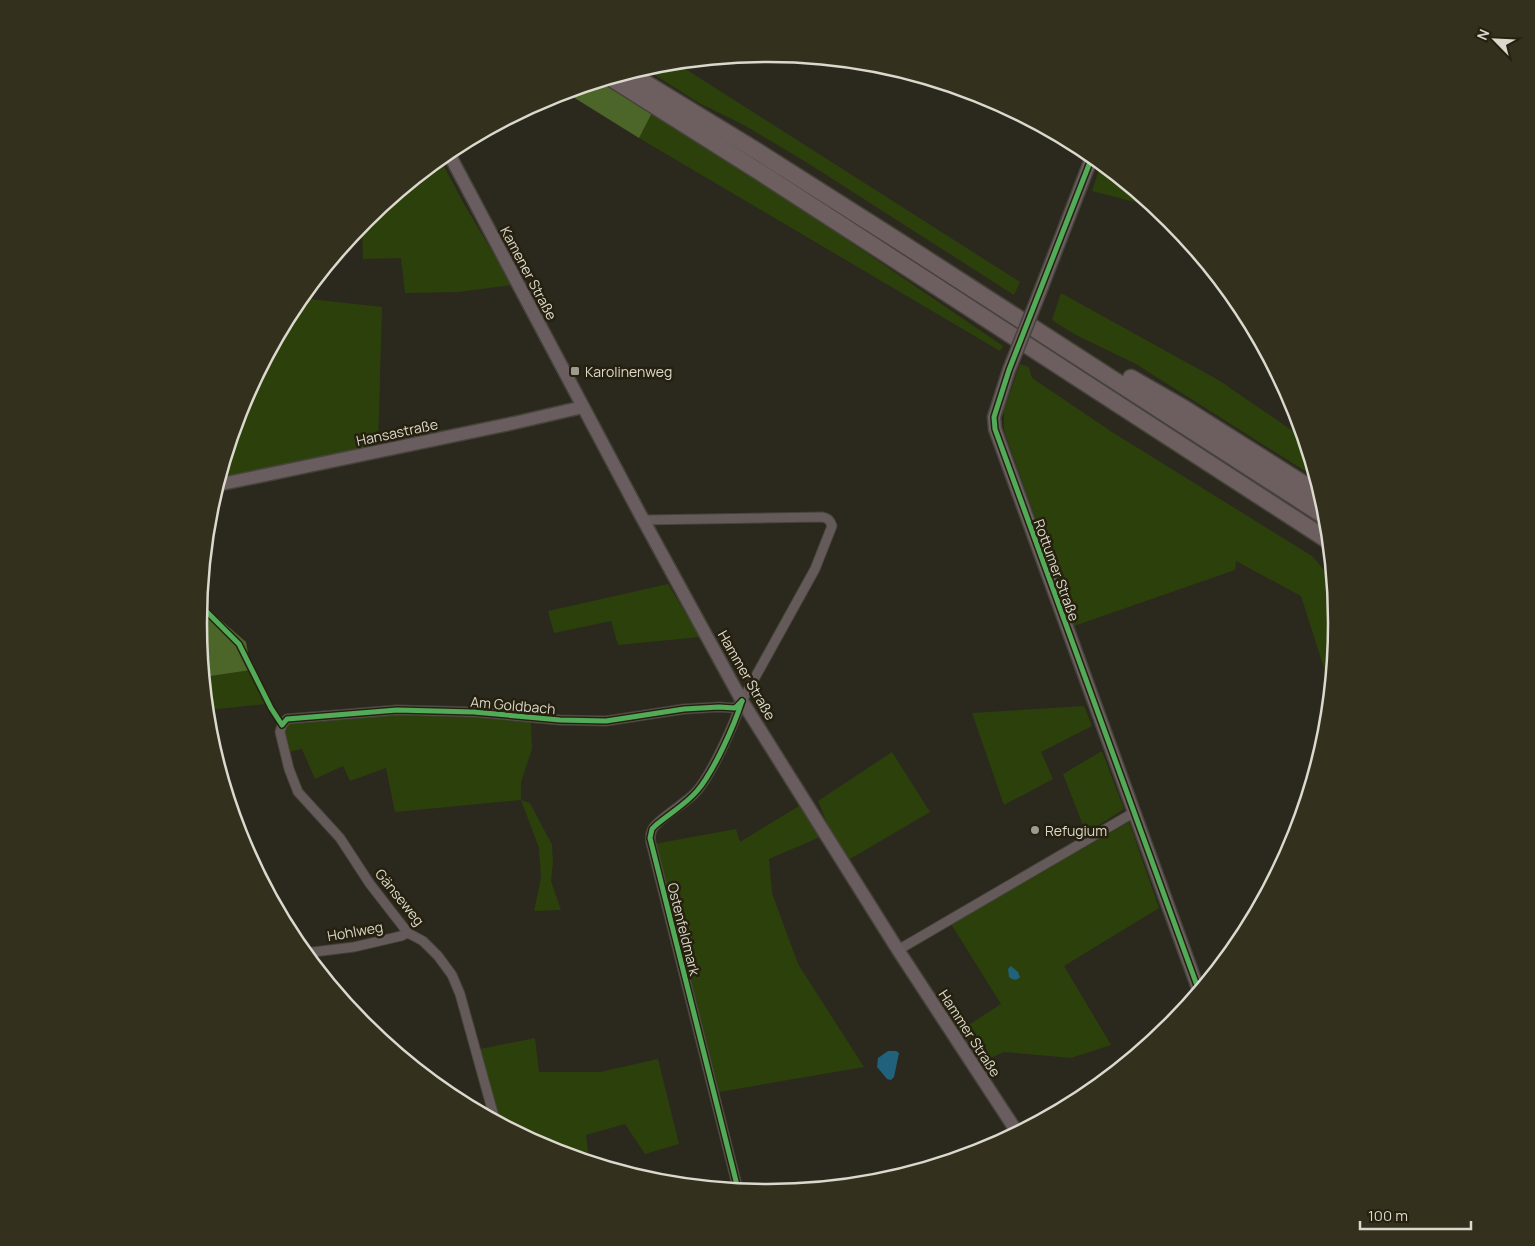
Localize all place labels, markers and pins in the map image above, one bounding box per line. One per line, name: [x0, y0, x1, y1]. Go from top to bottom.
place label: Karolinenweg: [585, 362, 672, 381]
marker: Karolinenweg: [569, 365, 581, 377]
place label: Refugium: [1045, 821, 1107, 840]
marker: Refugium: [1029, 824, 1041, 836]

